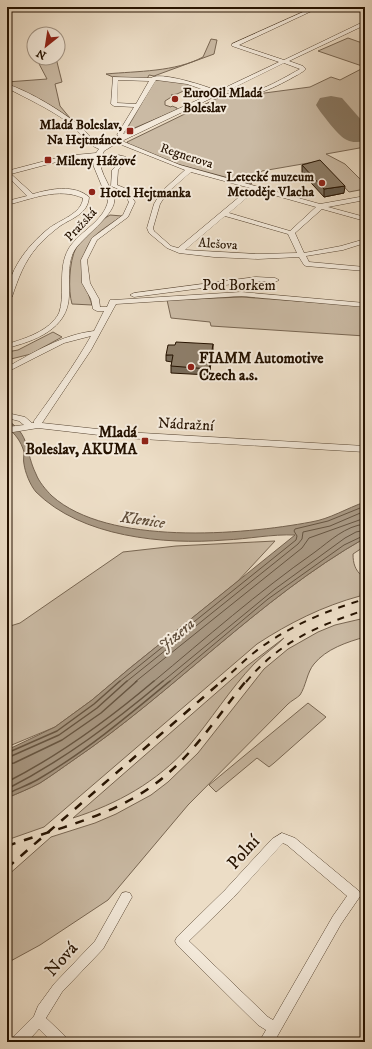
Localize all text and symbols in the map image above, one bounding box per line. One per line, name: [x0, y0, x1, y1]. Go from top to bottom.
north arrow: [26, 26, 66, 66]
text: N: [34, 45, 49, 62]
place label: EuroOil Mladá Boleslav: [183, 85, 263, 116]
marker: EuroOil Mladá Boleslav: [170, 94, 180, 104]
place label: Mladá Boleslav, Na Hejtmánce: [40, 117, 123, 149]
marker: Mladá Boleslav, Na Hejtmánce: [125, 126, 135, 136]
street label: Regnerova: [158, 140, 216, 172]
place label: Mileny Hážové: [56, 153, 136, 170]
marker: Mileny Hážové: [43, 155, 53, 165]
place label: Letecké muzeum Metoděje Vlacha: [227, 169, 314, 201]
marker: Letecké muzeum Metoděje Vlacha: [317, 178, 327, 188]
place label: Hotel Hejtmanka: [100, 185, 191, 202]
marker: Hotel Hejtmanka: [87, 187, 97, 197]
street label: Pražská: [61, 204, 100, 245]
street label: Alešova: [198, 235, 239, 253]
street label: Pod Borkem: [202, 276, 276, 295]
place label: FIAMM Automotive Czech a.s.: [199, 349, 324, 385]
marker: FIAMM Automotive Czech a.s.: [186, 362, 196, 372]
street label: Nádražní: [158, 414, 216, 436]
place label: Mladá Boleslav, AKUMA: [26, 423, 138, 459]
marker: Mladá Boleslav, AKUMA: [140, 436, 150, 446]
water label: Klenice: [119, 507, 167, 533]
water label: Jizera: [154, 614, 199, 656]
street label: Polní: [223, 830, 266, 874]
street label: Nová: [41, 938, 83, 981]

